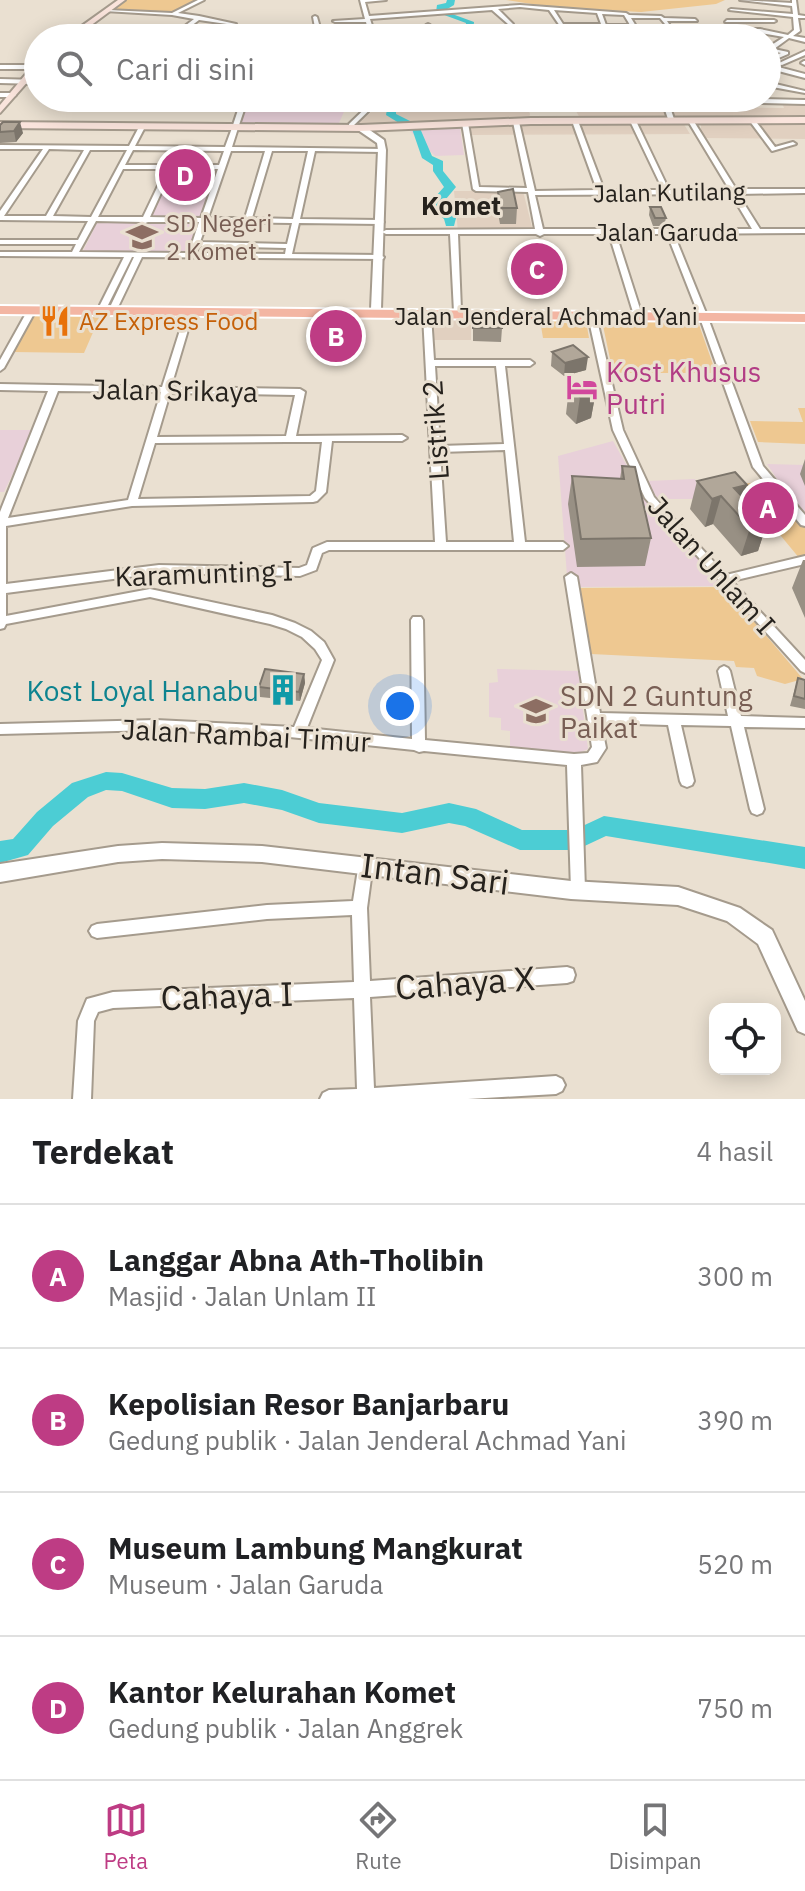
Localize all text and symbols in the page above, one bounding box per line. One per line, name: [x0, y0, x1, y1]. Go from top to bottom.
search box: [24, 24, 781, 112]
icon: search: [52, 46, 96, 90]
text: Cari di sini: [116, 49, 255, 88]
pin: D: [159, 145, 211, 205]
street label: Jalan Kutilang: [593, 175, 746, 209]
district label: Komet: [421, 188, 501, 222]
place label: SD Negeri 2 Komet: [166, 207, 272, 267]
street label: Jalan Garuda: [596, 216, 738, 248]
school or university icon: SD Negeri 2 Komet: [125, 220, 159, 254]
pin: C: [511, 239, 563, 299]
street label: Jalan Jenderal Achmad Yani: [394, 300, 698, 332]
restaurant icon: AZ Express Food: [38, 304, 72, 338]
place label: AZ Express Food: [79, 305, 258, 337]
pin: B: [310, 306, 362, 366]
place label: Kost Khusus Putri: [606, 353, 761, 422]
street label: Jalan Srikaya: [92, 370, 258, 410]
hotel icon: Kost Khusus Putri: [565, 370, 599, 404]
street label: Listrik 2: [413, 379, 457, 481]
pin: A: [742, 478, 794, 538]
street label: Jalan Unlam I: [640, 488, 784, 642]
street label: Karamunting I: [114, 551, 294, 595]
place label: Kost Loyal Hanabu: [27, 672, 259, 709]
building icon: Kost Loyal Hanabu: [266, 673, 300, 707]
place label: SDN 2 Guntung Paikat: [560, 677, 753, 746]
your location: [380, 686, 420, 726]
school or university icon: SDN 2 Guntung Paikat: [519, 694, 553, 728]
street label: Jalan Rambai Timur: [120, 710, 372, 760]
street label: Intan Sari: [358, 842, 512, 904]
street label: Cahaya X: [394, 955, 537, 1009]
street label: Cahaya I: [160, 971, 294, 1019]
map controls: [709, 1003, 781, 1075]
button: locate: [709, 1003, 781, 1075]
text: Terdekat: [32, 1129, 174, 1173]
text: 4 hasil: [696, 1134, 773, 1168]
text: Langgar Abna Ath-Tholibin: [108, 1240, 484, 1279]
text: A: [49, 1259, 67, 1293]
text: 300 m: [697, 1259, 773, 1293]
text: Masjid · Jalan Unlam II: [108, 1279, 376, 1313]
text: Kepolisian Resor Banjarbaru: [108, 1384, 509, 1423]
text: B: [49, 1403, 67, 1437]
text: 390 m: [697, 1403, 773, 1437]
text: Gedung publik · Jalan Jenderal Achmad Yani: [108, 1423, 627, 1457]
text: Museum Lambung Mangkurat: [108, 1528, 523, 1567]
text: C: [50, 1547, 66, 1581]
text: 520 m: [697, 1547, 773, 1581]
text: Museum · Jalan Garuda: [108, 1567, 383, 1601]
text: Kantor Kelurahan Komet: [108, 1672, 456, 1711]
text: D: [49, 1691, 67, 1725]
text: 750 m: [697, 1691, 773, 1725]
text: Gedung publik · Jalan Anggrek: [108, 1711, 463, 1745]
tab: Peta: [104, 1798, 148, 1875]
tab: Rute: [355, 1798, 402, 1875]
tab: Disimpan: [609, 1798, 701, 1875]

